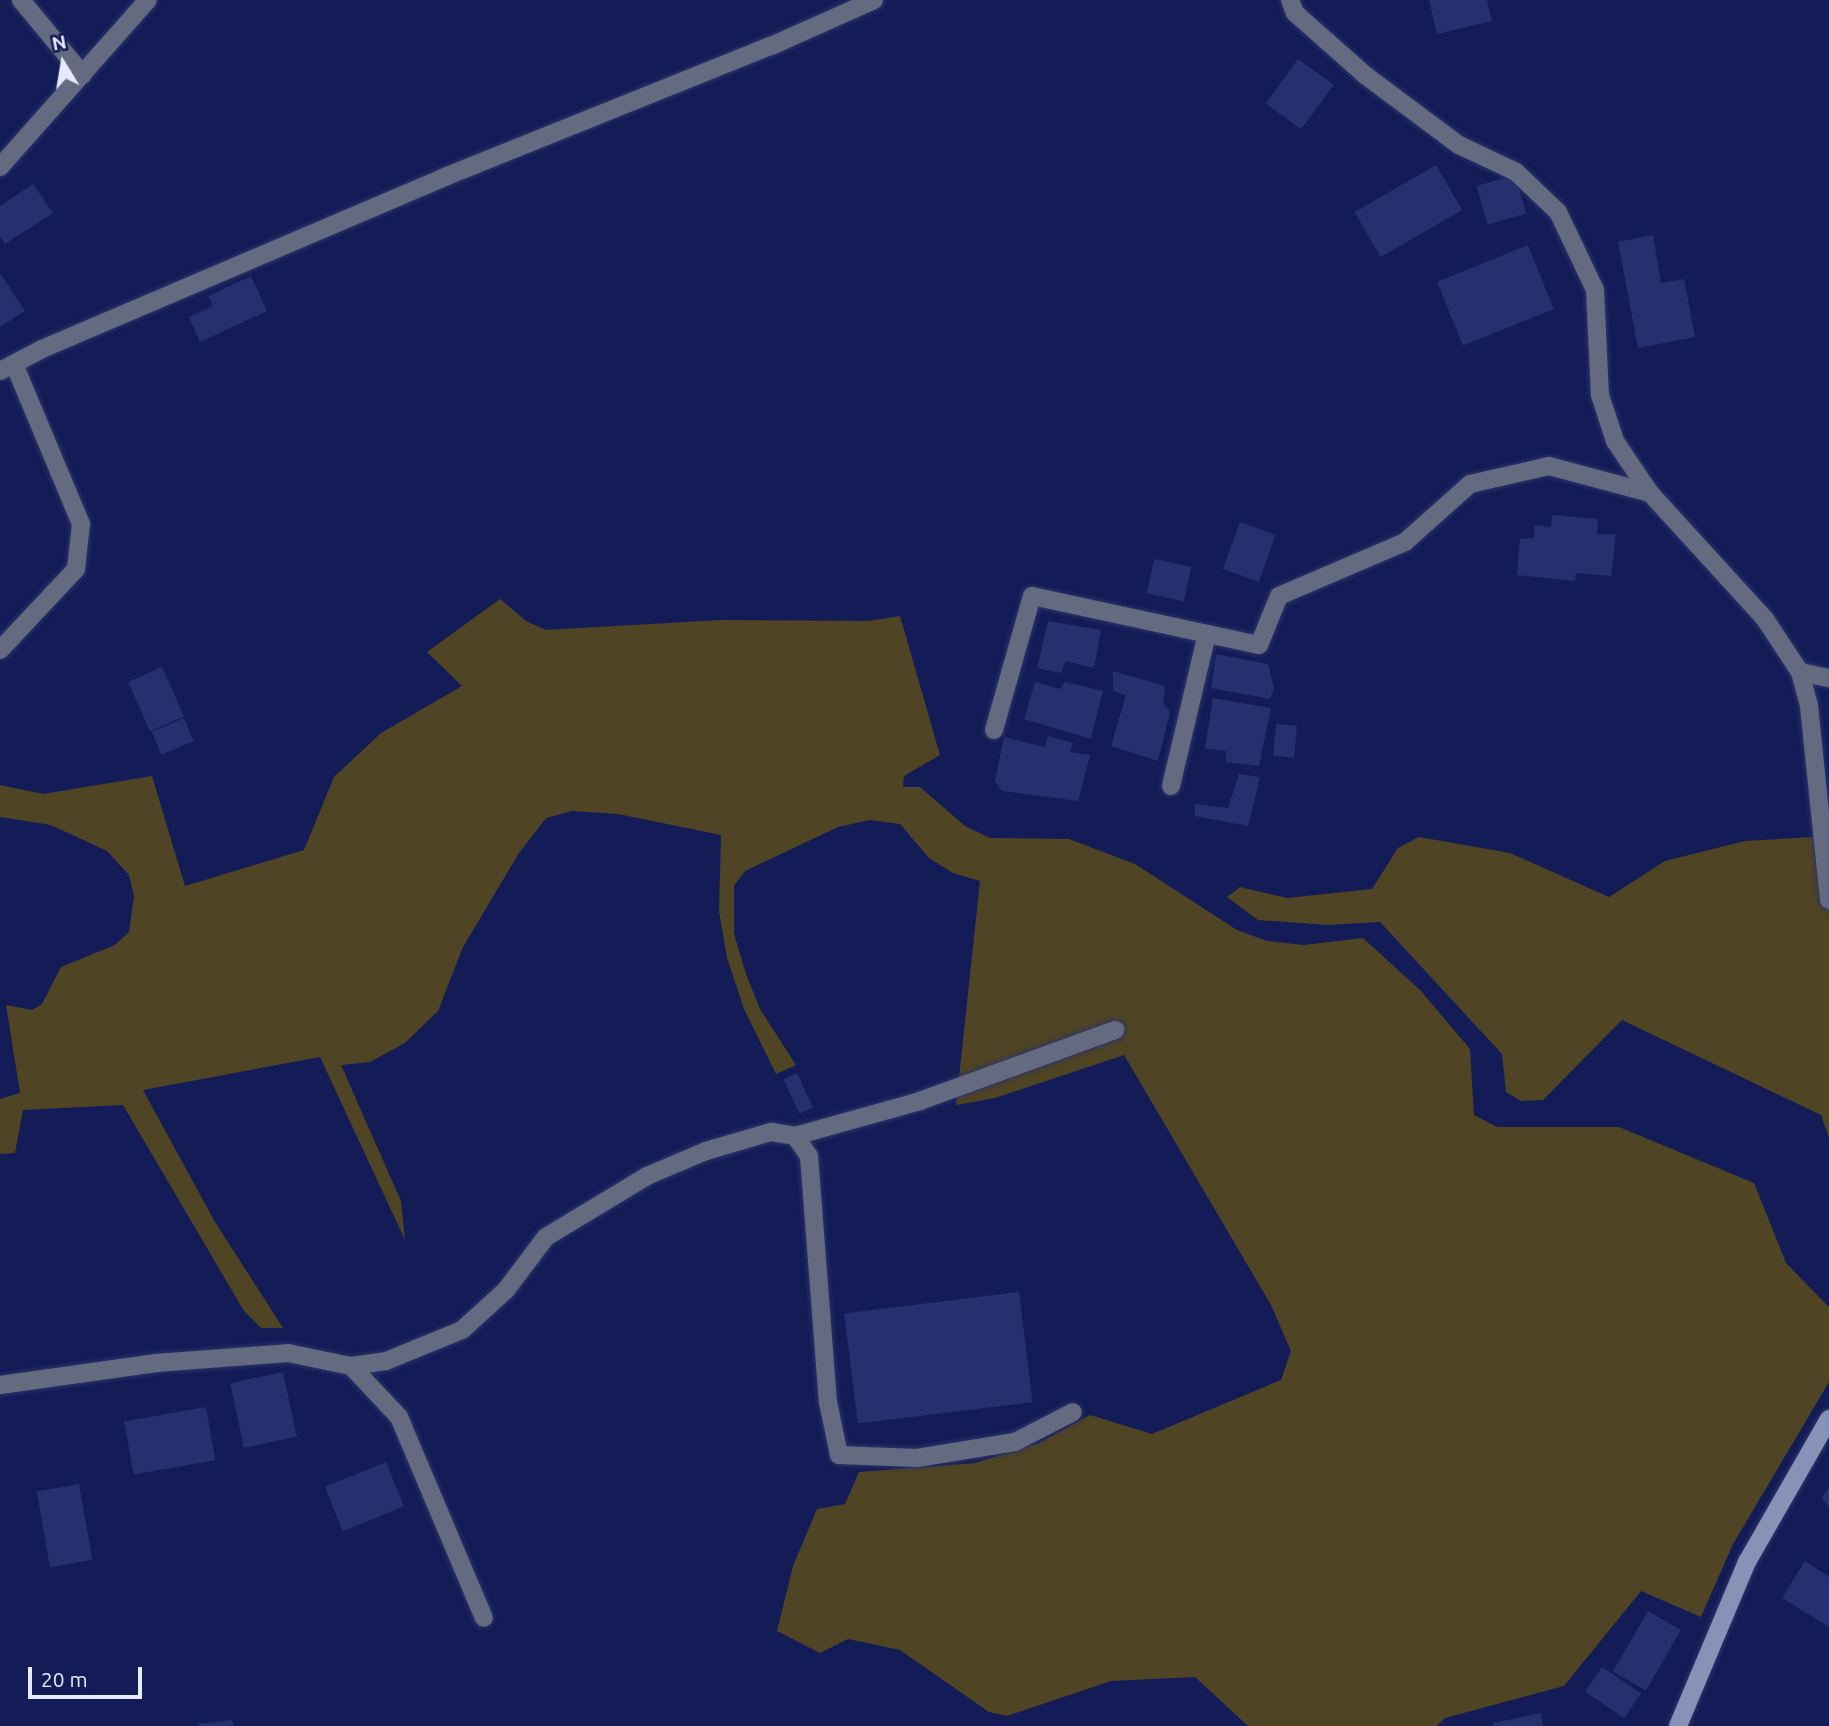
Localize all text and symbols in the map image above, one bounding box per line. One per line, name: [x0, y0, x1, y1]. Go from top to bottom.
north arrow: [28, 28, 98, 98]
text: N: [50, 30, 68, 55]
scale bar: [32, 1652, 145, 1696]
text: 20 m: [41, 1667, 88, 1691]

